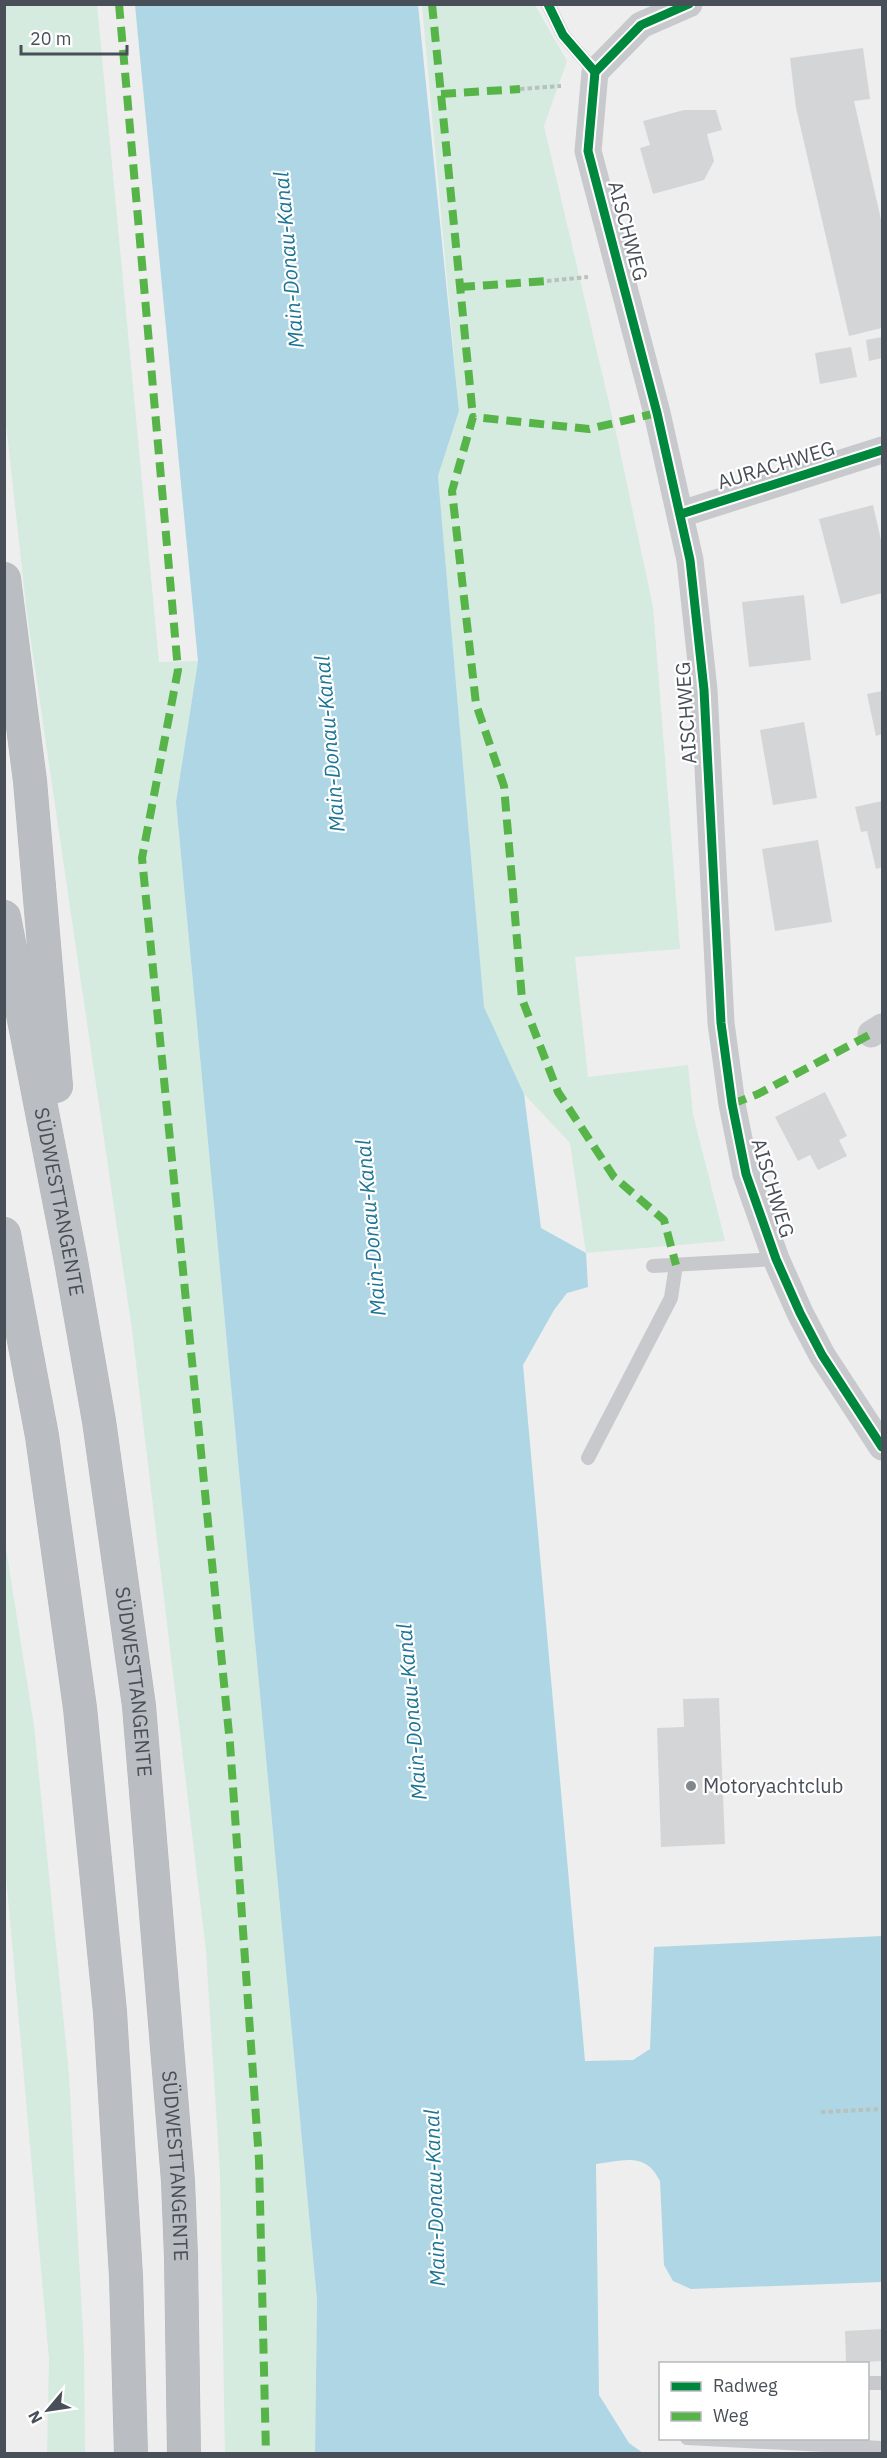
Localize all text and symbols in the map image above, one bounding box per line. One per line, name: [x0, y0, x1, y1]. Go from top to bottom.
scale bar: [21, 18, 128, 56]
text: 20 m: [30, 27, 72, 50]
water label: Main-Donau-Kanal: [266, 170, 310, 350]
street label: AISCHWEG: [602, 178, 655, 284]
street label: AURACHWEG: [714, 434, 838, 495]
water label: Main-Donau-Kanal: [307, 654, 351, 834]
street label: AISCHWEG: [668, 661, 703, 765]
street label: SÜDWESTTANGENTE: [28, 1105, 91, 1298]
street label: AISCHWEG: [746, 1135, 801, 1241]
water label: Main-Donau-Kanal: [348, 1138, 392, 1318]
street label: SÜDWESTTANGENTE: [109, 1585, 159, 1778]
water label: Main-Donau-Kanal: [389, 1622, 433, 1802]
place label: Motoryachtclub: [703, 1772, 843, 1799]
marker: Motoryachtclub: [684, 1779, 698, 1793]
street label: SÜDWESTTANGENTE: [156, 2069, 195, 2262]
water label: Main-Donau-Kanal: [417, 2109, 451, 2287]
legend: [659, 2362, 869, 2440]
text: Radweg: [713, 2374, 778, 2397]
north arrow: [18, 2380, 78, 2440]
text: Weg: [713, 2404, 749, 2427]
text: N: [23, 2407, 46, 2427]

